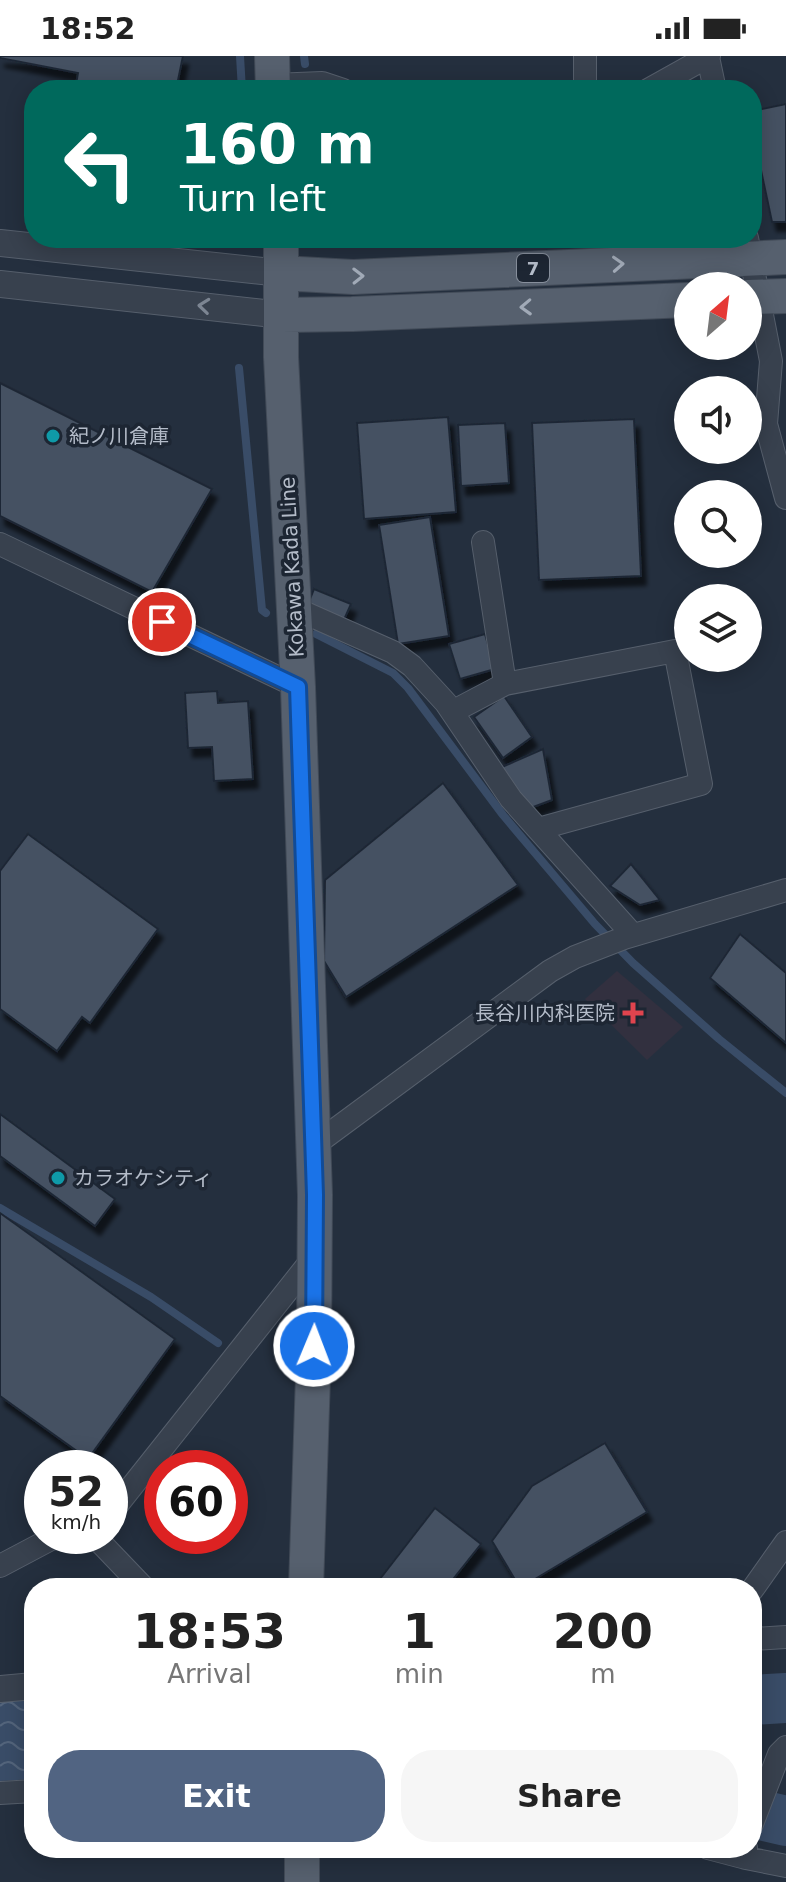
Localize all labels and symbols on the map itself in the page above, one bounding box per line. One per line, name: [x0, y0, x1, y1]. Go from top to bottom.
road number: 7: [517, 254, 549, 282]
one-way arrow: [612, 256, 625, 273]
one-way arrow: [353, 267, 365, 285]
north arrow: [674, 272, 762, 360]
one-way arrow: [198, 298, 211, 315]
one-way arrow: [519, 298, 532, 315]
place label: 紀ノ川倉庫: [69, 424, 169, 448]
marker: 紀ノ川倉庫: [44, 427, 62, 445]
street label: Kokawa Kada Line: [275, 476, 309, 658]
pin: [128, 588, 196, 656]
place label: 長谷川内科医院: [475, 1001, 615, 1025]
marker: 長谷川内科医院: [622, 1002, 644, 1024]
place label: カラオケシティ: [74, 1166, 213, 1190]
marker: カラオケシティ: [49, 1169, 67, 1187]
position arrow: [272, 1304, 356, 1388]
speed limit sign: 60: [144, 1450, 248, 1554]

